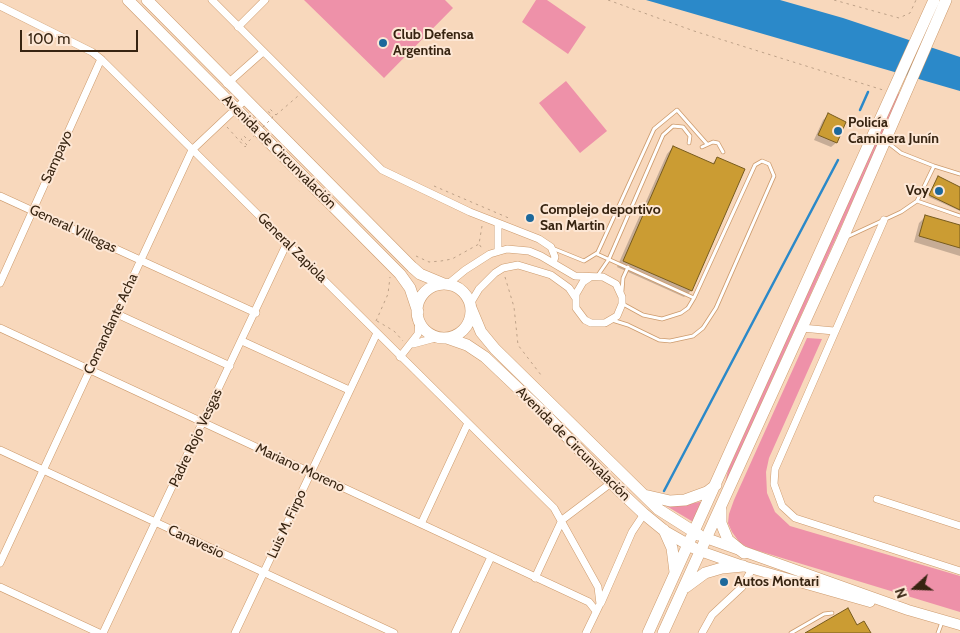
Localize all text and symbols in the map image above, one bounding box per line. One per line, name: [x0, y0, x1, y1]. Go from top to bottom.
scale bar: [22, 20, 140, 52]
place label: Club Defensa Argentina: [393, 27, 474, 59]
text: 100 m: [28, 30, 70, 48]
marker: Club Defensa Argentina: [377, 37, 389, 49]
street label: Avenida de Circunvalación: [218, 91, 340, 213]
place label: Policía Caminera Junín: [848, 115, 939, 148]
marker: Policía Caminera Junín: [832, 125, 844, 137]
street label: Sampayo: [38, 128, 76, 186]
place label: Voy: [906, 183, 929, 199]
marker: Voy: [933, 185, 945, 197]
street label: General Villegas: [27, 201, 119, 257]
place label: Complejo deportivo San Martin: [540, 202, 661, 234]
street label: General Zapiola: [254, 210, 330, 286]
marker: Complejo deportivo San Martin: [524, 212, 536, 224]
street label: Comandante Acha: [80, 271, 142, 377]
street label: Avenida de Circunvalación: [512, 383, 634, 505]
street label: Padre Rojo Vesgas: [166, 386, 226, 490]
street label: Mariano Moreno: [253, 440, 347, 496]
street label: Luis M. Firpo: [264, 487, 310, 561]
street label: Canavesio: [165, 522, 227, 562]
north arrow: [890, 563, 940, 613]
place label: Autos Montari: [734, 574, 819, 590]
marker: Autos Montari: [718, 576, 730, 588]
text: N: [891, 585, 911, 601]

